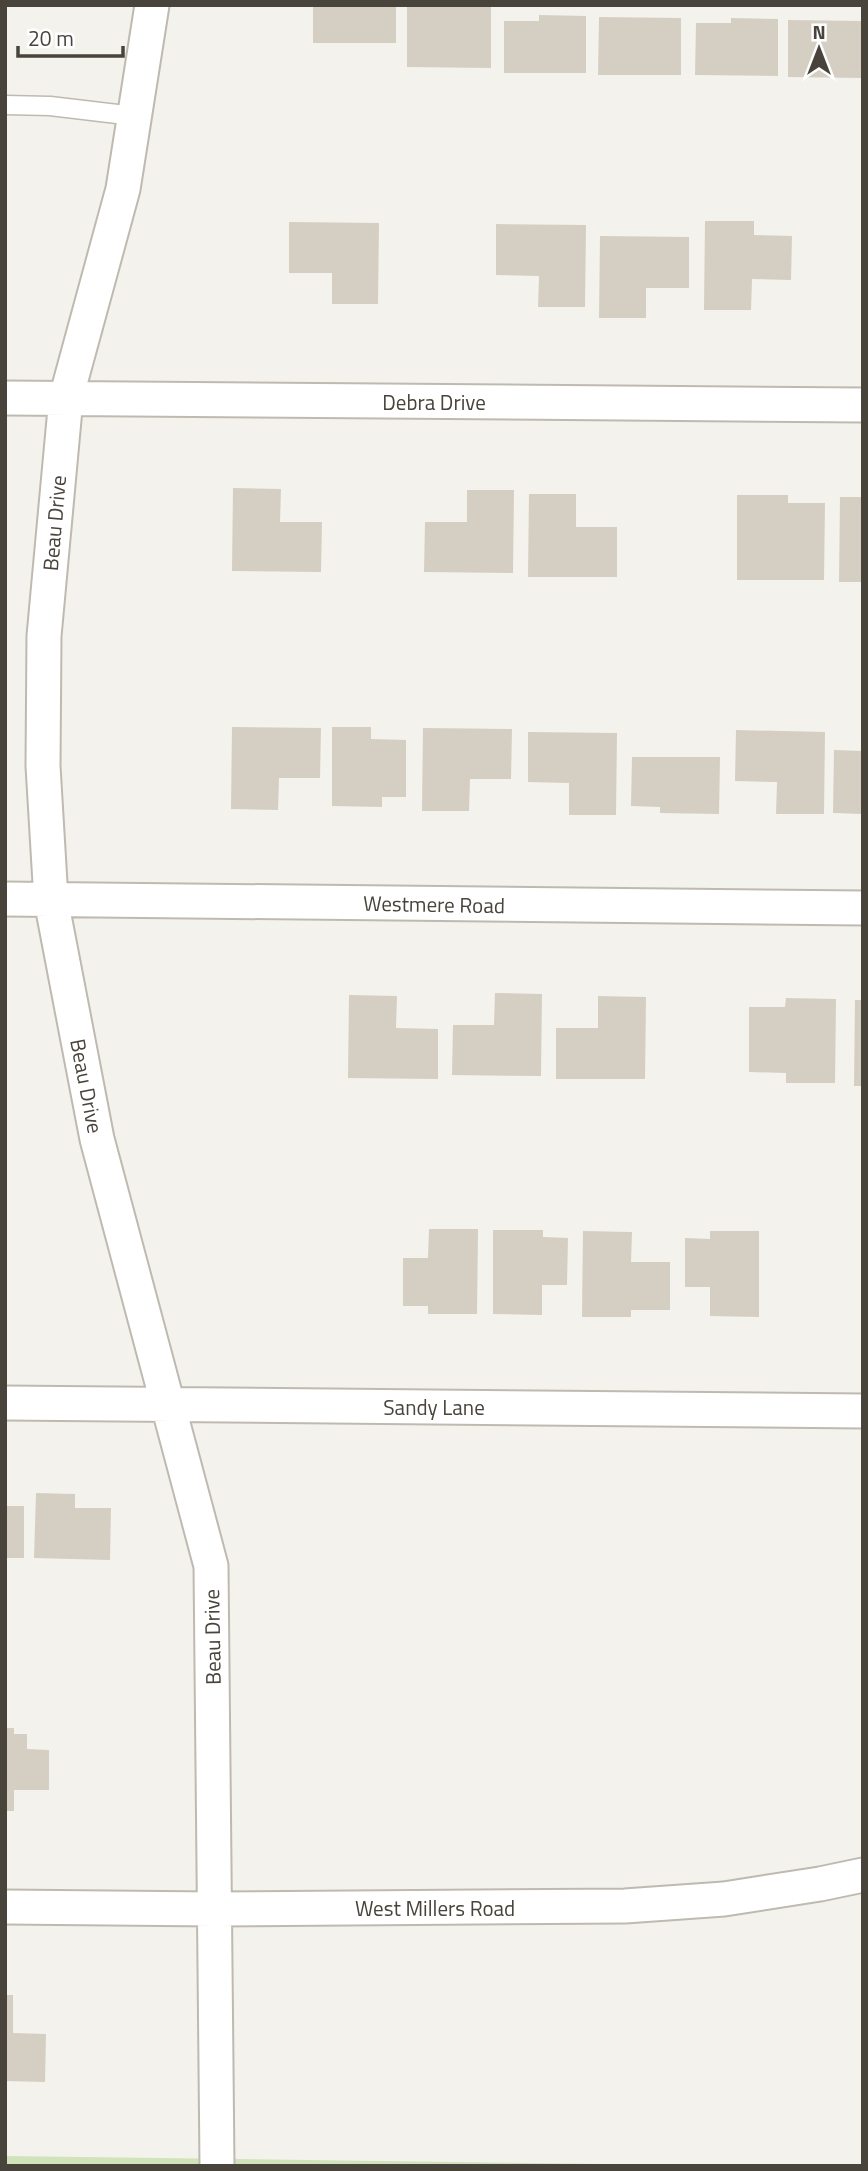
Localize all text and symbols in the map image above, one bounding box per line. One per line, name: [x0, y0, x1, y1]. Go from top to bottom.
scale bar: [18, 14, 122, 58]
north arrow: [784, 14, 854, 84]
text: N: [812, 17, 826, 46]
text: 20 m: [28, 22, 74, 54]
street label: Debra Drive: [382, 386, 486, 418]
street label: Beau Drive: [34, 474, 74, 572]
street label: Westmere Road: [363, 887, 505, 921]
street label: Beau Drive: [62, 1036, 112, 1136]
street label: Sandy Lane: [383, 1391, 485, 1423]
street label: Beau Drive: [195, 1589, 229, 1685]
street label: West Millers Road: [355, 1892, 515, 1924]

